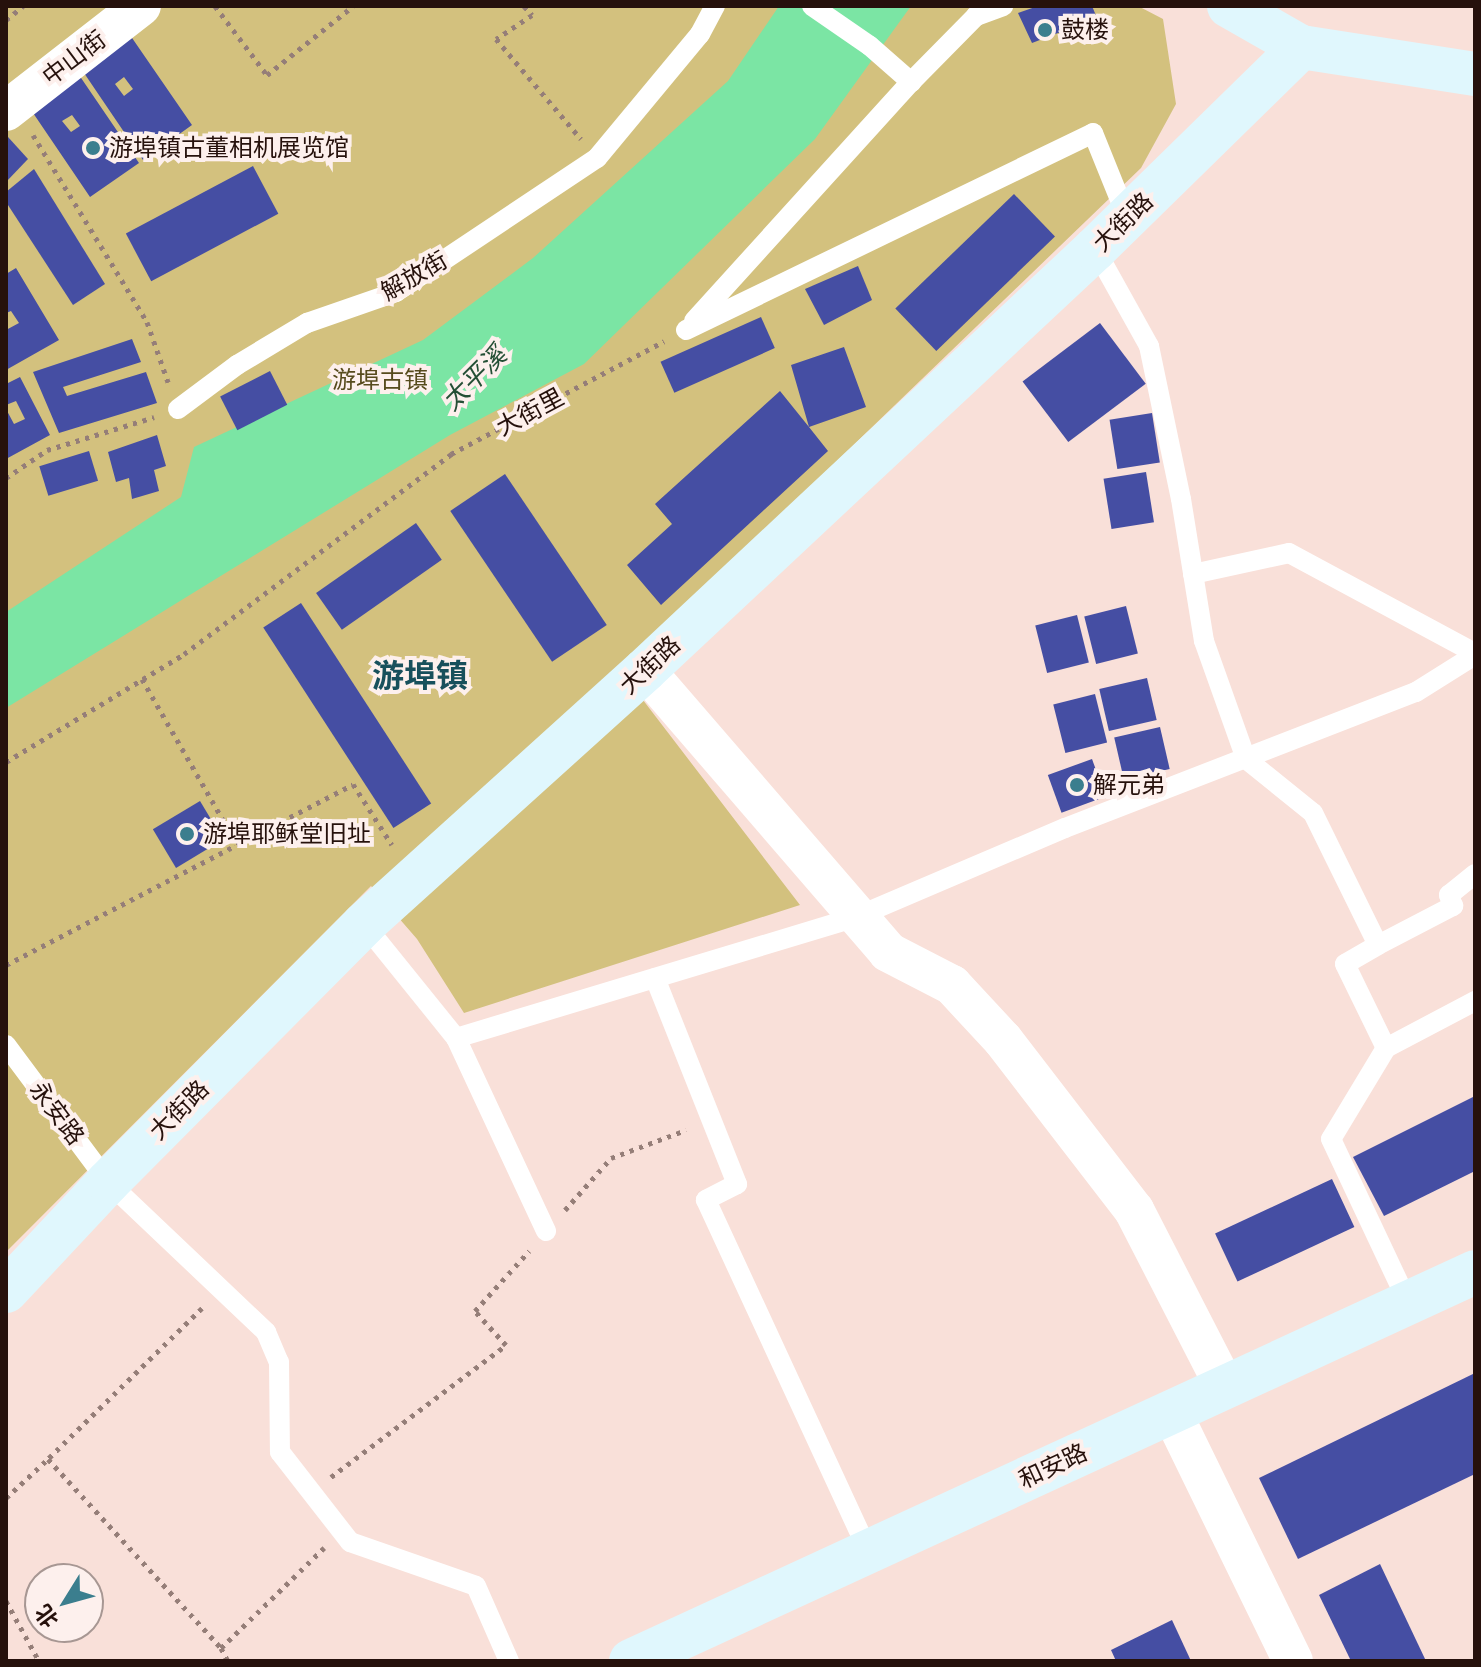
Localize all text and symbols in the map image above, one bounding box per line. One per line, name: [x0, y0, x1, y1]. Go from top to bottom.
place label: 鼓楼: [1061, 16, 1109, 44]
marker: 鼓楼: [1036, 21, 1054, 39]
street label: 中山街: [37, 25, 111, 91]
place label: 游埠镇古董相机展览馆: [109, 134, 349, 162]
marker: 游埠镇古董相机展览馆: [84, 139, 102, 157]
street label: 大街路: [1087, 187, 1159, 257]
street label: 解放街: [376, 246, 452, 306]
water label: 太平溪: [435, 339, 513, 417]
park label: 游埠古镇: [332, 366, 428, 394]
street label: 大街里: [491, 382, 569, 442]
street label: 大街路: [614, 630, 686, 700]
district label: 游埠镇: [372, 657, 468, 695]
place label: 解元弟: [1093, 771, 1165, 799]
marker: 解元弟: [1068, 776, 1086, 794]
place label: 游埠耶稣堂旧址: [203, 820, 371, 848]
marker: 游埠耶稣堂旧址: [178, 825, 196, 843]
street label: 大街路: [143, 1074, 215, 1146]
street label: 永安路: [24, 1076, 90, 1150]
street label: 和安路: [1014, 1438, 1092, 1494]
north arrow: [24, 1563, 104, 1643]
text: 北: [29, 1600, 63, 1633]

